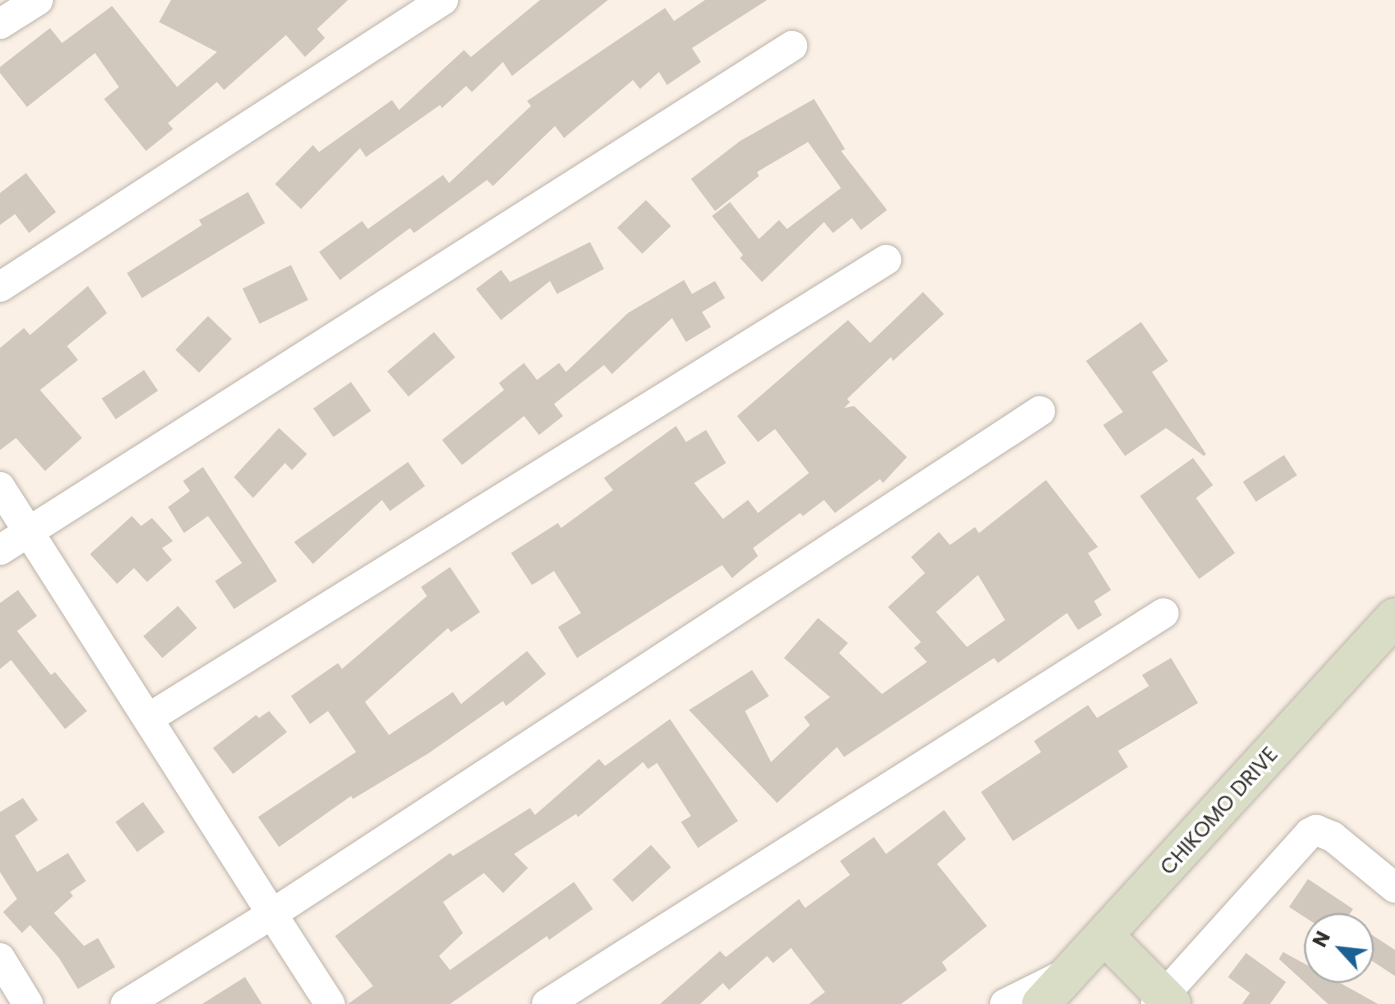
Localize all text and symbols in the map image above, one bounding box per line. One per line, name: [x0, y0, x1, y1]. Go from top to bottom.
street label: CHIKOMO DRIVE: [1155, 742, 1283, 880]
north arrow: [1304, 913, 1374, 983]
text: N: [1306, 927, 1337, 952]

